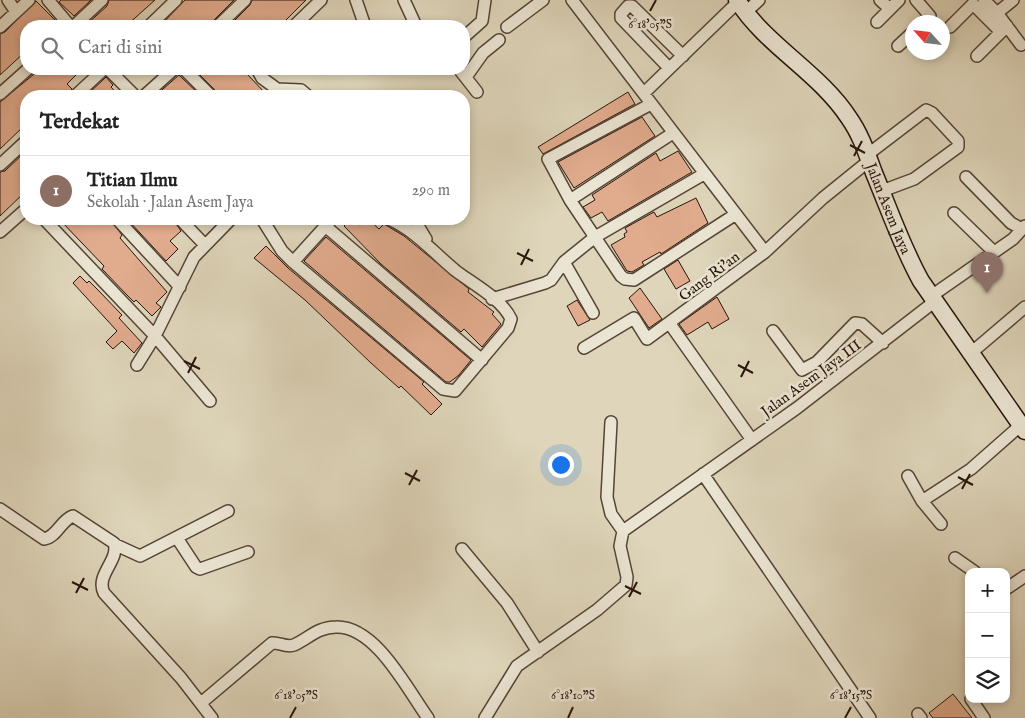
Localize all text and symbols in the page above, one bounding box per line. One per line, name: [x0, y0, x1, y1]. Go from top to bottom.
north arrow: [905, 15, 950, 60]
text: 6°18'05"S: [628, 17, 672, 32]
search box: [20, 20, 470, 75]
icon: search: [38, 34, 66, 62]
text: Cari di sini: [78, 36, 162, 60]
text: Terdekat: [40, 109, 119, 136]
street label: Jalan Asem Jaya: [860, 158, 915, 258]
text: Titian Ilmu: [87, 169, 178, 193]
text: 1: [53, 181, 59, 201]
text: 290 m: [412, 181, 450, 201]
text: Sekolah · Jalan Asem Jaya: [87, 193, 253, 213]
street label: Gang Ri'an: [675, 247, 744, 306]
pin: 1: [971, 252, 1003, 293]
street label: Jalan Asem Jaya III: [756, 335, 866, 422]
your location: [548, 452, 574, 478]
map controls: [965, 568, 1010, 703]
button: +: [965, 568, 1010, 613]
button: −: [965, 613, 1010, 658]
button: layers: [965, 658, 1010, 703]
text: 6°18'05"S: [274, 688, 318, 703]
text: 6°18'10"S: [551, 688, 595, 703]
text: 6°18'15"S: [830, 688, 872, 703]

